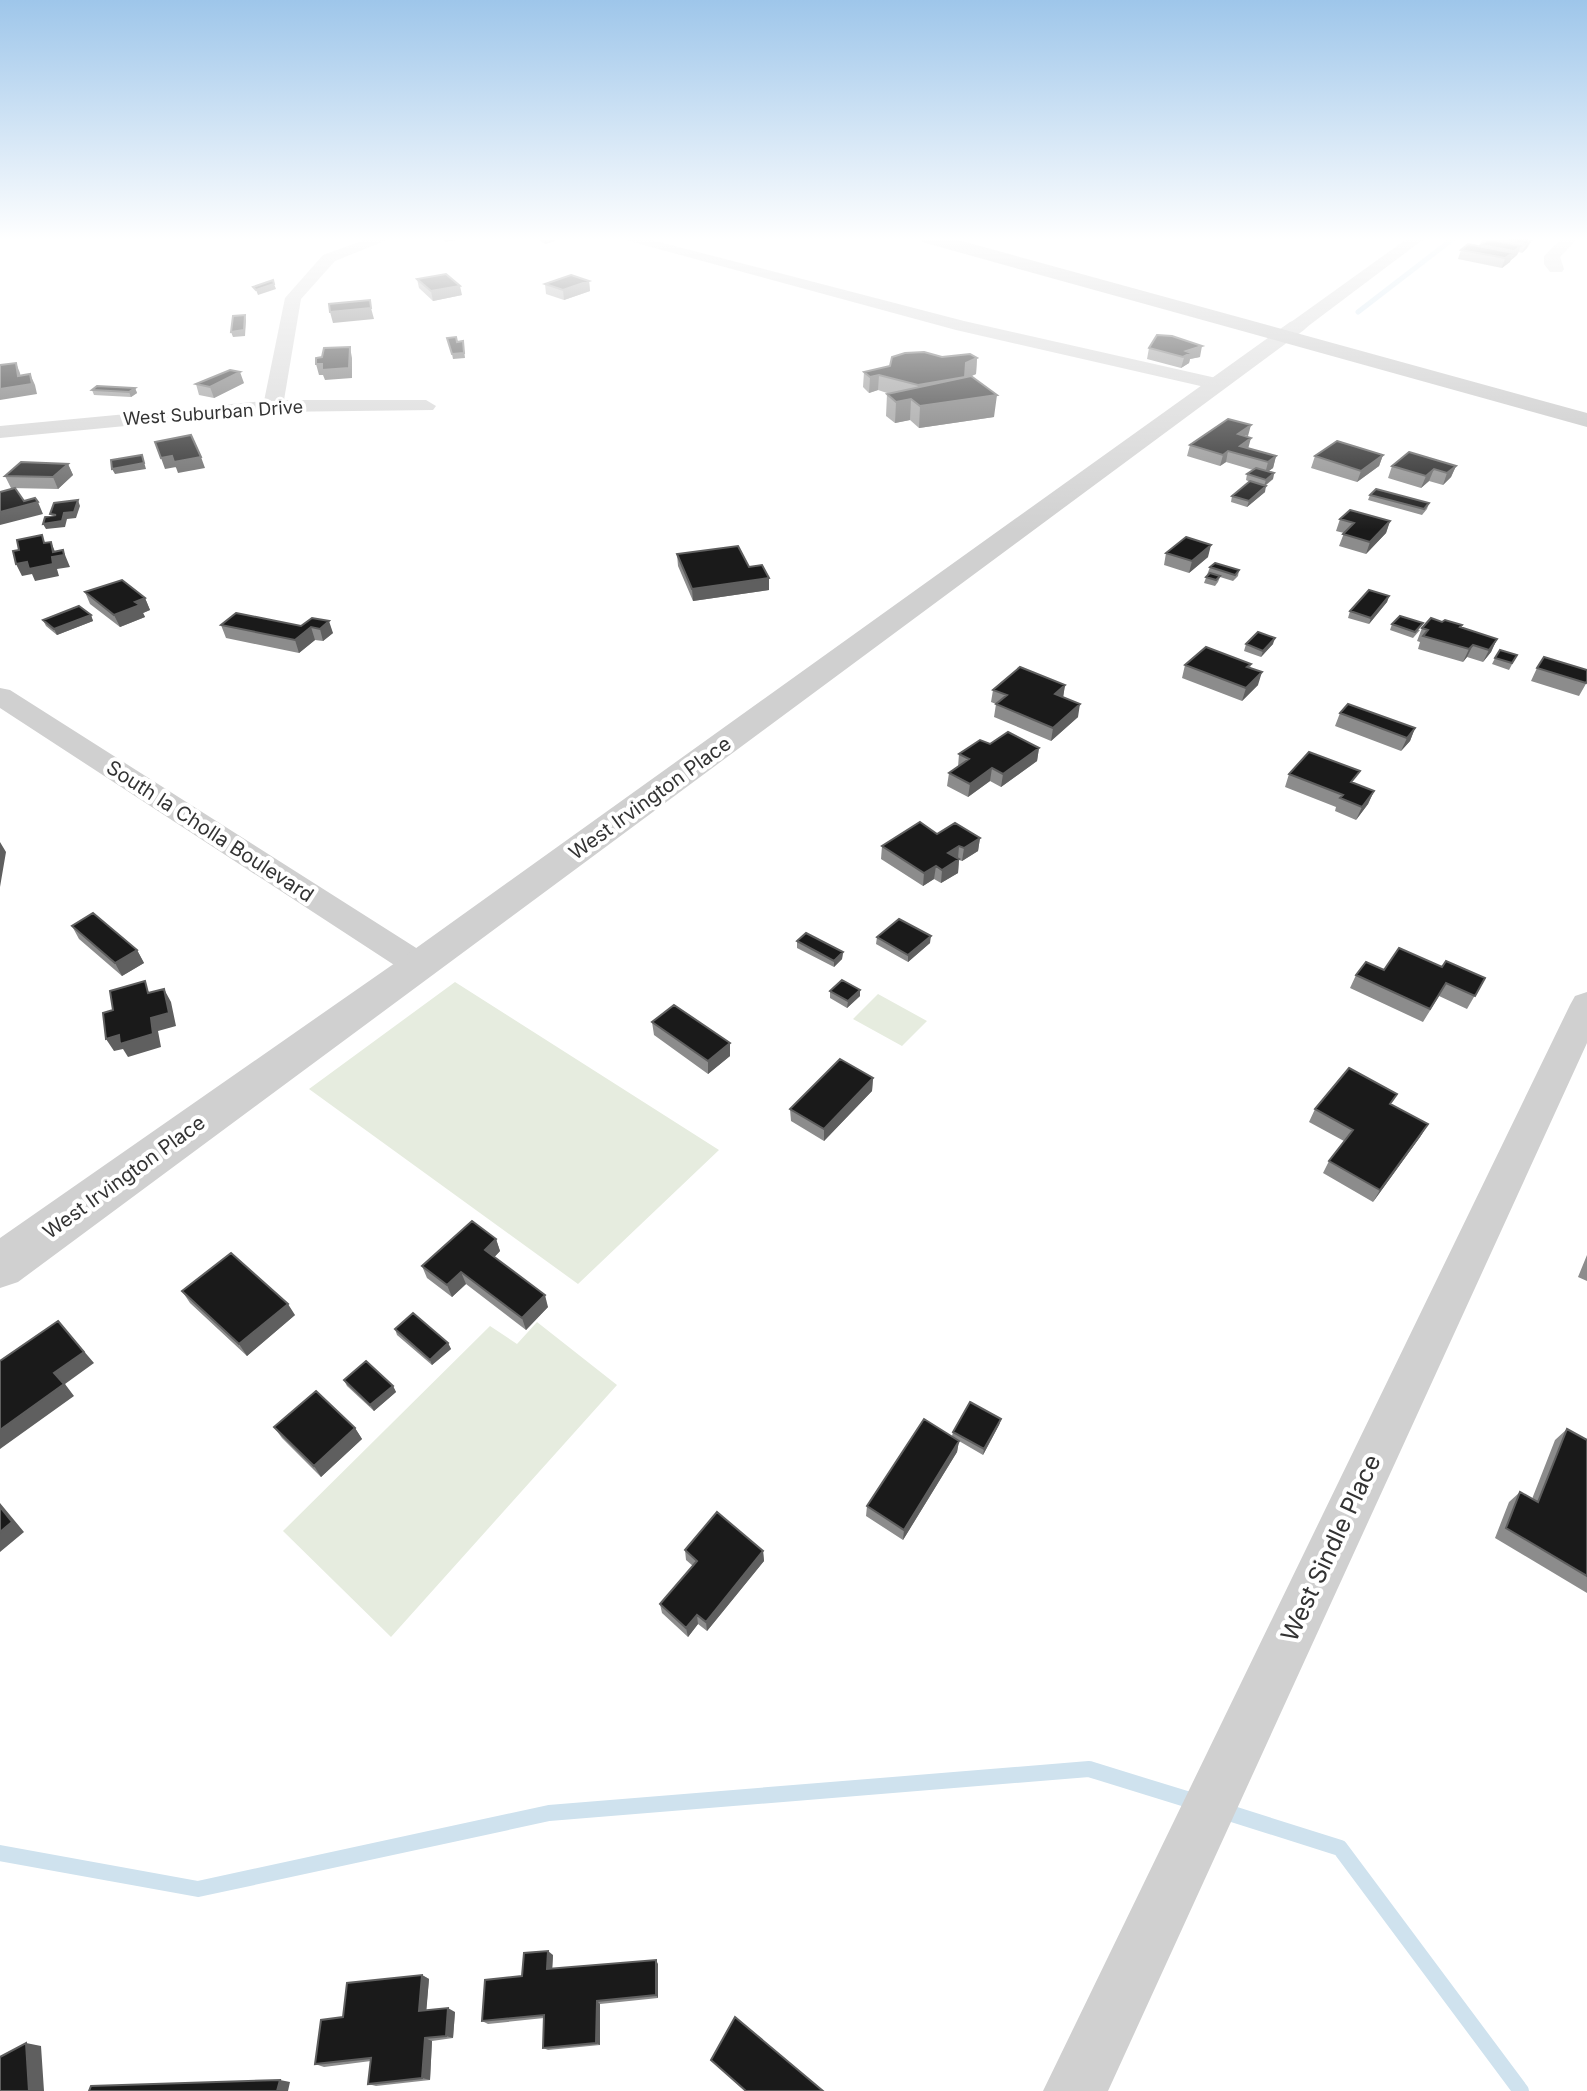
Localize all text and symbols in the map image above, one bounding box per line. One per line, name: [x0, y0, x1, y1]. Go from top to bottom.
street label: West Suburban Drive: [122, 396, 304, 429]
street label: West Irvington Place: [564, 731, 736, 865]
street label: South la Cholla Boulevard: [102, 755, 318, 907]
street label: West Irvington Place: [38, 1110, 210, 1244]
street label: West Sindle Place: [1275, 1450, 1387, 1646]

